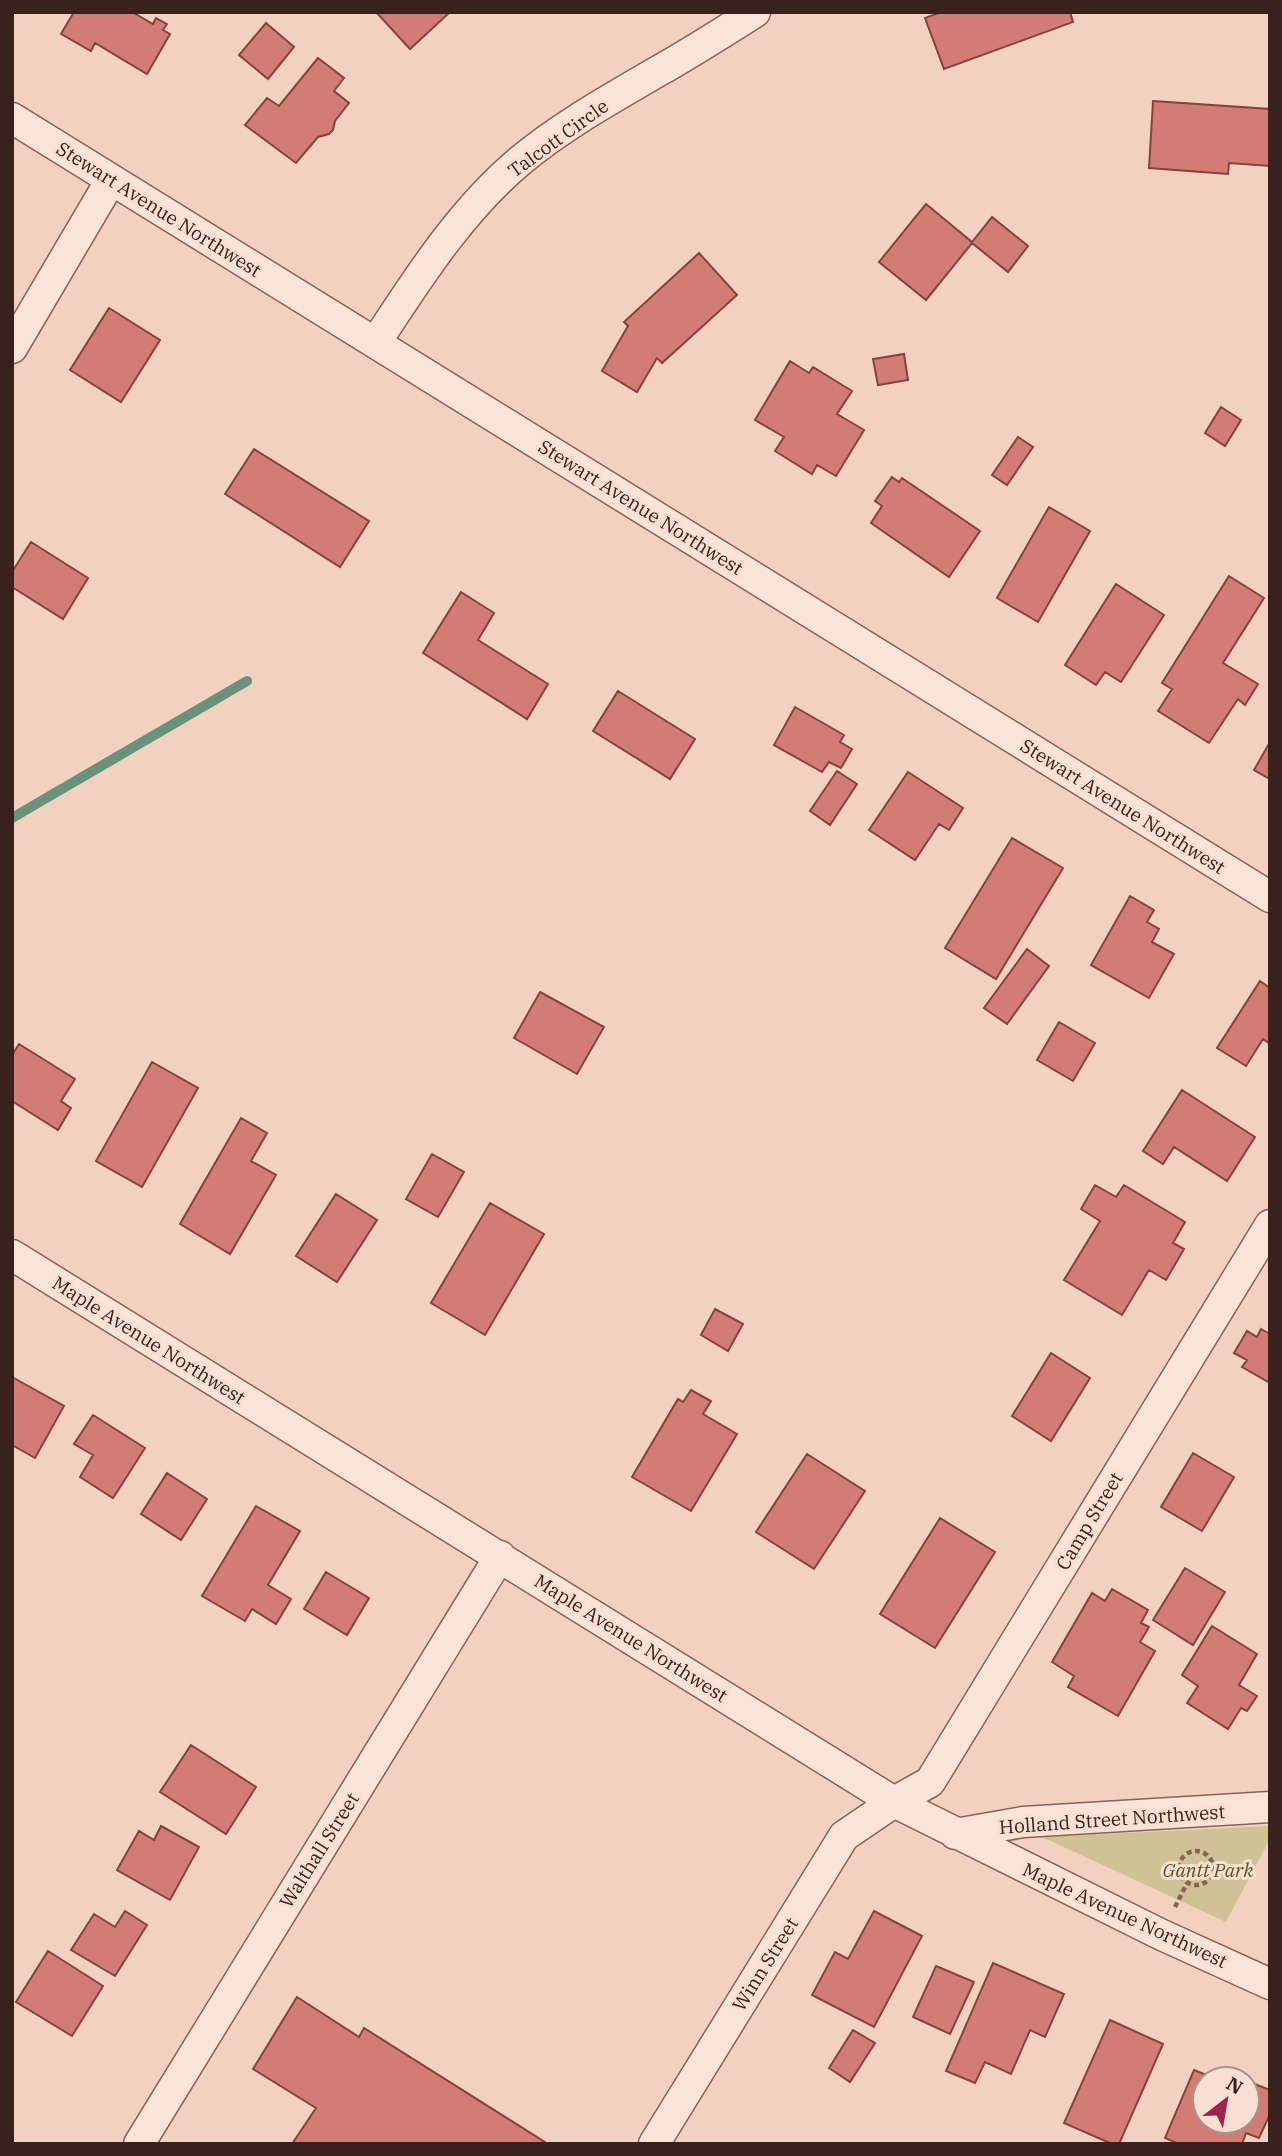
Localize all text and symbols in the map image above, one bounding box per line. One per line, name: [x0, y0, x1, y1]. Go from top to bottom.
street label: Talcott Circle: [503, 94, 613, 182]
street label: Stewart Avenue Northwest: [52, 136, 266, 282]
street label: Stewart Avenue Northwest: [534, 434, 748, 580]
street label: Stewart Avenue Northwest: [1016, 733, 1230, 879]
street label: Maple Avenue Northwest: [48, 1271, 250, 1409]
street label: Camp Street: [1050, 1467, 1128, 1574]
street label: Maple Avenue Northwest: [530, 1569, 732, 1707]
street label: Walthall Street: [274, 1788, 364, 1912]
street label: Holland Street Northwest: [998, 1799, 1226, 1839]
street label: Maple Avenue Northwest: [1019, 1857, 1231, 1973]
park label: Gantt Park: [1163, 1858, 1254, 1882]
street label: Winn Street: [727, 1912, 803, 2015]
north arrow: [1191, 2065, 1261, 2135]
text: N: [1222, 2071, 1247, 2100]

